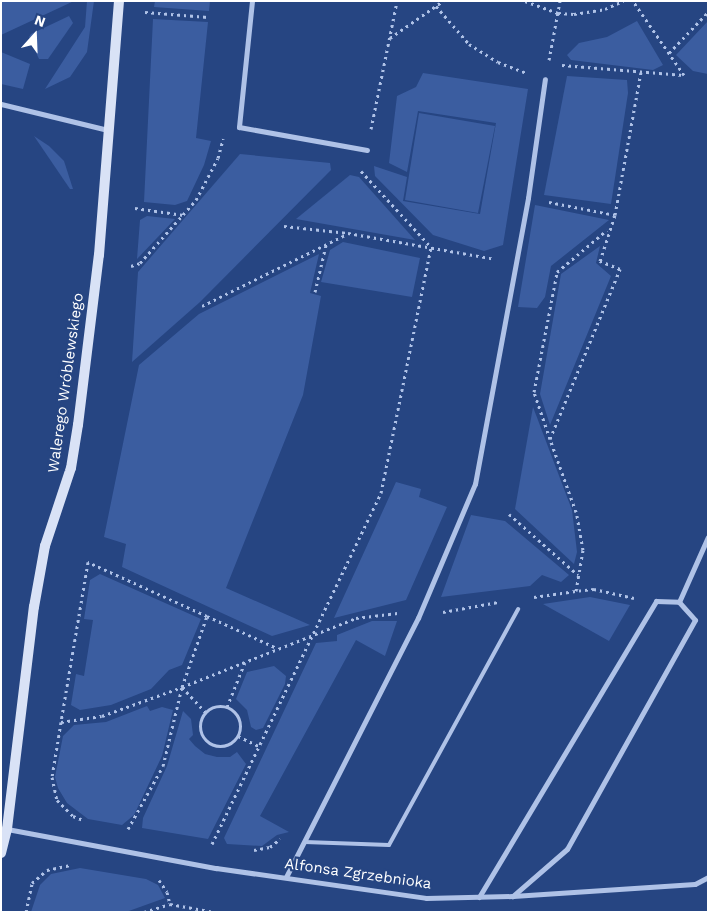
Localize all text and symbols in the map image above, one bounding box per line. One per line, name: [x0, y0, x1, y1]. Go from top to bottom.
north arrow: [10, 10, 60, 60]
text: N: [33, 12, 48, 30]
street label: Walerego Wróblewskiego: [44, 292, 88, 474]
street label: Alfonsa Zgrzebnioka: [283, 855, 433, 893]

